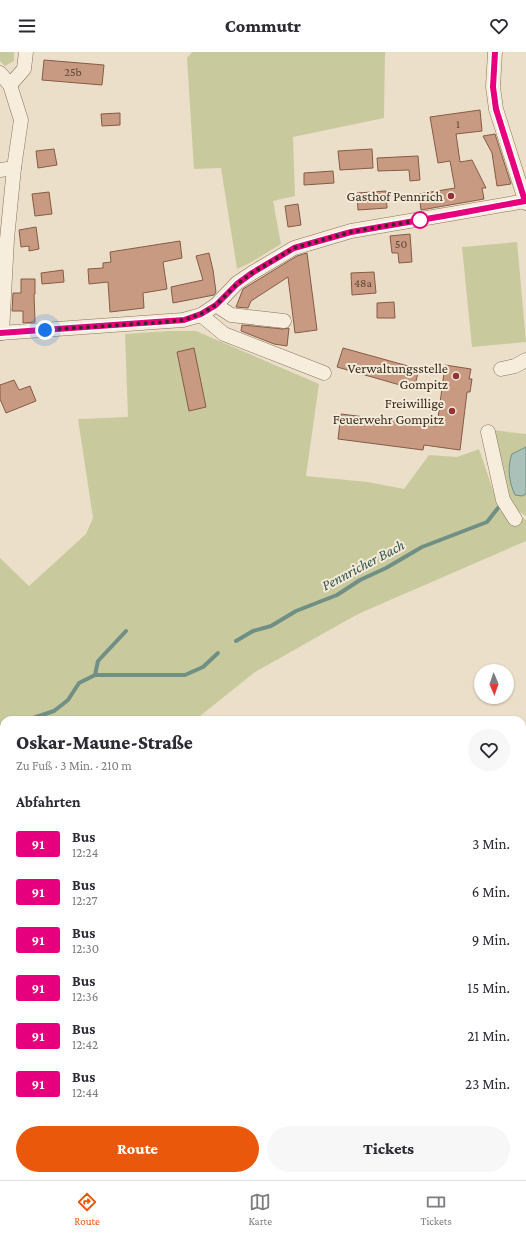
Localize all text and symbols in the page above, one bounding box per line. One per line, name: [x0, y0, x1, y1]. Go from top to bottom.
icon: menu: [16, 15, 38, 37]
icon: heart: [488, 15, 510, 37]
text: Commutr: [225, 16, 301, 36]
house number: 25b: [64, 65, 82, 79]
house number: 1: [456, 117, 460, 131]
place label: Gasthof Pennrich: [346, 188, 443, 204]
marker: Gasthof Pennrich: [446, 191, 456, 201]
unlabelled marker: [411, 211, 429, 229]
house number: 50: [395, 237, 407, 251]
house number: 48a: [354, 276, 373, 290]
your location: [35, 320, 55, 340]
place label: Verwaltungsstelle Gompitz: [348, 360, 448, 392]
marker: Verwaltungsstelle Gompitz: [451, 371, 461, 381]
place label: Freiwillige Feuerwehr Gompitz: [333, 395, 444, 427]
marker: Freiwillige Feuerwehr Gompitz: [447, 406, 457, 416]
water label: Pennricher Bach: [319, 537, 407, 593]
north arrow: [474, 664, 514, 704]
map controls: [474, 664, 514, 704]
button: heart: [468, 729, 510, 771]
text: Oskar-Maune-Straße: [16, 732, 193, 753]
text: Zu Fuß · 3 Min. · 210 m: [16, 758, 132, 773]
text: Abfahrten: [16, 794, 81, 810]
text: Bus: [72, 829, 95, 845]
text: 91: [32, 836, 44, 852]
text: 3 Min.: [472, 836, 510, 852]
text: 12:24: [72, 845, 98, 860]
text: Bus: [72, 877, 95, 893]
text: 91: [32, 884, 44, 900]
text: 6 Min.: [472, 884, 510, 900]
text: 12:27: [72, 893, 97, 908]
text: Bus: [72, 925, 95, 941]
text: 91: [32, 932, 44, 948]
text: 9 Min.: [472, 932, 510, 948]
text: 12:30: [72, 941, 99, 956]
text: Bus: [72, 973, 95, 989]
text: 91: [32, 980, 44, 996]
text: 15 Min.: [467, 980, 510, 996]
text: 12:36: [72, 989, 98, 1004]
text: Bus: [72, 1021, 95, 1037]
text: 91: [32, 1028, 44, 1044]
text: 21 Min.: [467, 1028, 510, 1044]
text: 12:42: [72, 1037, 98, 1052]
text: Bus: [72, 1069, 95, 1085]
text: 91: [32, 1076, 44, 1092]
text: 23 Min.: [465, 1076, 510, 1092]
text: 12:44: [72, 1085, 99, 1100]
button: Route: [16, 1126, 259, 1172]
button: Tickets: [267, 1126, 510, 1172]
tab: Route: [74, 1191, 100, 1227]
tab: Karte: [248, 1191, 272, 1227]
tab: Tickets: [420, 1191, 452, 1227]

